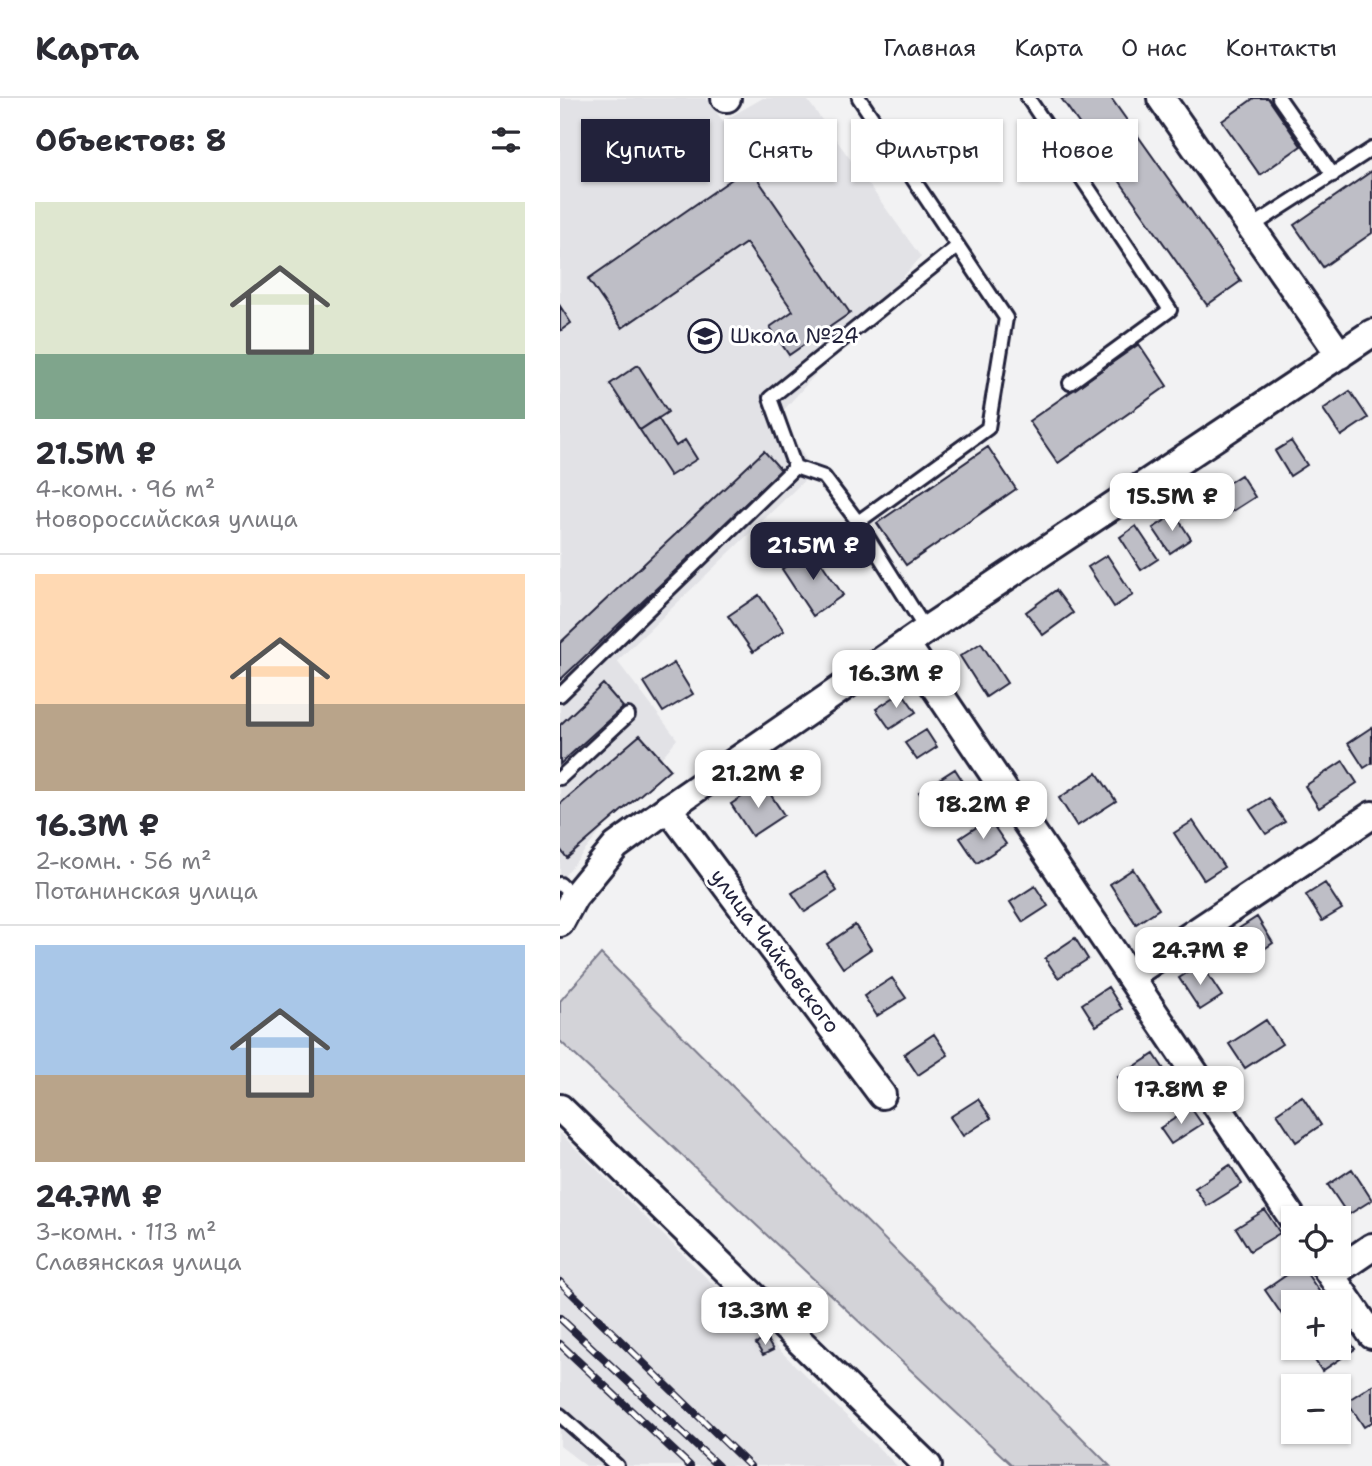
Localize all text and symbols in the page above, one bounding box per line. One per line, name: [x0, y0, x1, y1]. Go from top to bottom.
text: Карта: [35, 26, 139, 71]
text: Главная: [883, 32, 976, 64]
text: Карта: [1014, 32, 1083, 64]
text: О нас: [1121, 32, 1187, 64]
text: Контакты: [1225, 32, 1337, 64]
chip: Купить: [581, 119, 710, 182]
chip: Снять: [724, 119, 837, 182]
chip: Фильтры: [851, 119, 1003, 182]
chip: Новое: [1017, 119, 1138, 182]
text: Объектов: 8: [35, 120, 227, 161]
icon: filters: [487, 121, 525, 159]
icon: home: [217, 247, 343, 373]
school or university icon: Школа №24: [686, 317, 724, 355]
place label: Школа №24: [730, 322, 859, 350]
text: 21.5M ₽: [35, 433, 156, 474]
text: 4-комн. · 96 m²: [35, 474, 215, 504]
pin: 15.5M ₽: [1107, 474, 1237, 533]
text: 15.5M ₽: [1126, 481, 1218, 511]
text: Новороссийская улица: [35, 504, 298, 534]
pin: 21.5M ₽: [748, 522, 878, 582]
text: 21.5M ₽: [766, 530, 860, 560]
icon: home: [217, 619, 343, 745]
pin: 16.3M ₽: [831, 650, 961, 710]
text: 16.3M ₽: [848, 658, 944, 688]
pin: 21.2M ₽: [693, 750, 823, 810]
text: 21.2M ₽: [711, 758, 805, 788]
pin: 18.2M ₽: [918, 782, 1048, 841]
text: 18.2M ₽: [935, 789, 1031, 819]
text: 16.3M ₽: [35, 805, 160, 846]
text: 2-комн. · 56 m²: [35, 846, 212, 876]
street label: улица Чайковского: [704, 863, 846, 1039]
text: Потанинская улица: [35, 876, 258, 906]
pin: 24.7M ₽: [1135, 928, 1265, 987]
text: 24.7M ₽: [1151, 935, 1249, 965]
icon: home: [217, 990, 343, 1116]
pin: 17.8M ₽: [1116, 1066, 1246, 1126]
text: 17.8M ₽: [1134, 1074, 1228, 1104]
text: 24.7M ₽: [35, 1176, 162, 1217]
map controls: [1281, 1206, 1351, 1444]
button: locate: [1281, 1206, 1351, 1276]
text: 3-комн. · 113 m²: [35, 1217, 217, 1247]
text: Славянская улица: [35, 1247, 241, 1277]
pin: 13.3M ₽: [700, 1288, 830, 1347]
button: +: [1281, 1290, 1351, 1360]
text: 13.3M ₽: [717, 1295, 813, 1325]
button: −: [1281, 1374, 1351, 1444]

